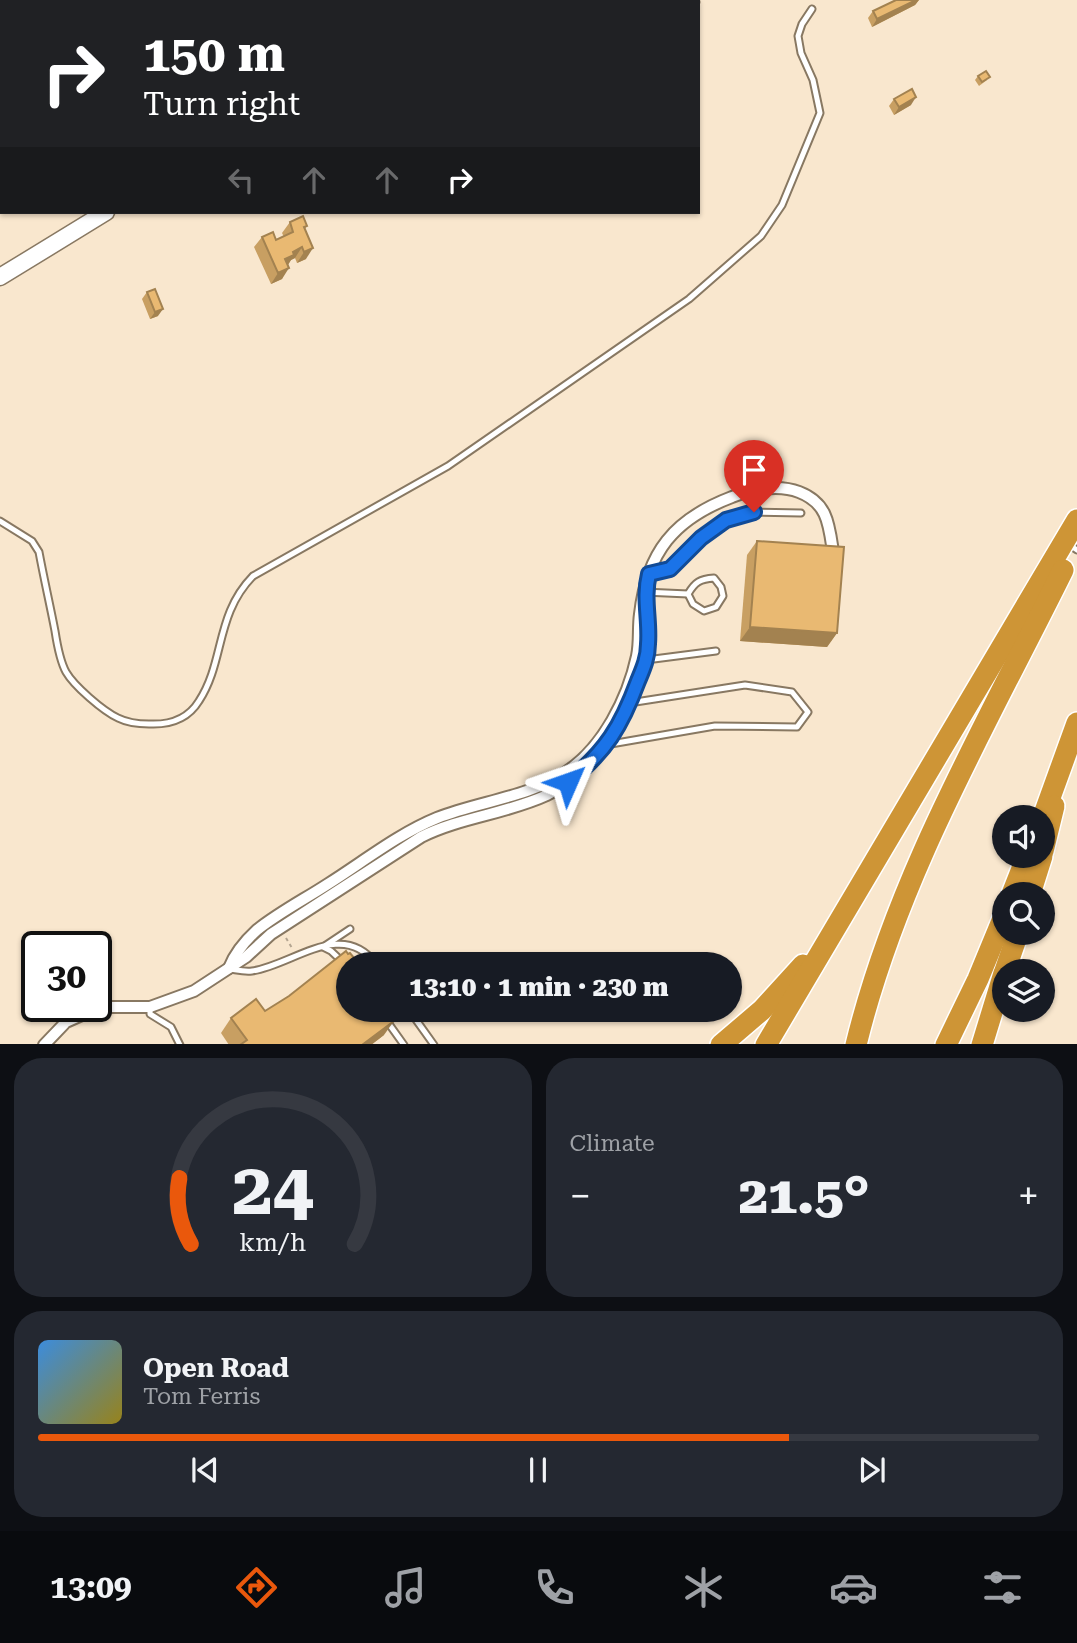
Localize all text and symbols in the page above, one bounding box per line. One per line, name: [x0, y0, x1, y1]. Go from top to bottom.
text: 150 m: [143, 26, 285, 83]
icon: right: [28, 28, 119, 119]
text: Turn right: [143, 85, 300, 123]
icon: left: [222, 161, 260, 199]
icon: ahead: [295, 161, 333, 199]
icon: ahead: [368, 161, 406, 199]
icon: right: [441, 161, 479, 199]
pin: [724, 440, 784, 512]
icon: arrive: [735, 451, 773, 489]
position arrow: [531, 745, 605, 819]
map controls: [992, 805, 1055, 1022]
button: sound: [992, 805, 1055, 868]
button: search: [992, 882, 1055, 945]
speed limit sign: 30: [21, 931, 112, 1022]
button: layers: [992, 959, 1055, 1022]
text: 13:10 · 1 min · 230 m: [409, 972, 669, 1002]
text: Climate: [570, 1130, 655, 1157]
text: 24: [232, 1147, 314, 1232]
text: 21.5°: [739, 1165, 870, 1226]
text: −: [570, 1174, 591, 1218]
text: +: [1018, 1174, 1039, 1218]
text: km/h: [239, 1227, 306, 1256]
text: Open Road: [143, 1353, 289, 1383]
text: Tom Ferris: [143, 1383, 260, 1410]
icon: previous: [186, 1451, 224, 1489]
icon: pause: [519, 1451, 557, 1489]
icon: next: [853, 1451, 891, 1489]
icon: directions: [232, 1563, 281, 1612]
icon: music: [381, 1563, 430, 1612]
icon: phone: [530, 1563, 579, 1612]
icon: climate: [679, 1563, 728, 1612]
icon: car: [829, 1563, 878, 1612]
icon: filters: [978, 1563, 1027, 1612]
text: 13:09: [50, 1568, 132, 1606]

